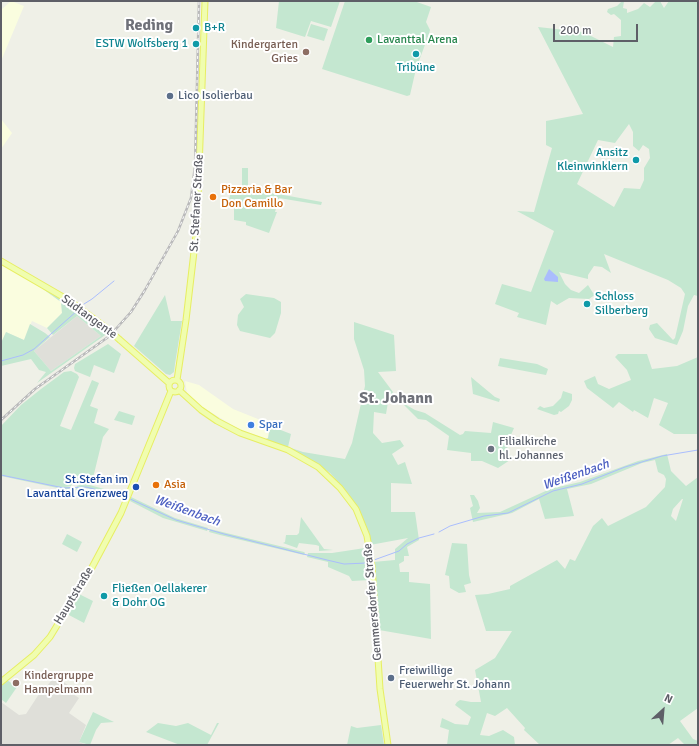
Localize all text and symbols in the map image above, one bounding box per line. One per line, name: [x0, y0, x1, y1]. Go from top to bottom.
district label: Reding: [125, 16, 173, 36]
scale bar: [555, 16, 640, 42]
place label: B+R: [204, 21, 225, 35]
marker: B+R: [191, 23, 201, 33]
text: 200 m: [560, 23, 592, 38]
place label: Lavanttal Arena: [377, 33, 458, 47]
marker: Lavanttal Arena: [364, 35, 374, 45]
place label: ESTW Wolfsberg 1: [95, 37, 188, 51]
place label: Kindergarten Gries: [231, 38, 298, 66]
marker: ESTW Wolfsberg 1: [191, 39, 201, 49]
marker: Kindergarten Gries: [301, 47, 311, 57]
marker: Tribüne: [411, 49, 421, 59]
place label: Tribüne: [397, 61, 435, 75]
place label: Lico Isolierbau: [178, 89, 253, 103]
marker: Lico Isolierbau: [165, 91, 175, 101]
place label: Ansitz Kleinwinklern: [557, 146, 628, 174]
street label: St. Stefaner Straße: [187, 154, 207, 252]
marker: Ansitz Kleinwinklern: [631, 155, 641, 165]
place label: Pizzeria & Bar Don Camillo: [221, 183, 292, 211]
marker: Pizzeria & Bar Don Camillo: [208, 192, 218, 202]
place label: Schloss Silberberg: [595, 290, 648, 318]
street label: Südtangente: [58, 292, 120, 342]
marker: Schloss Silberberg: [582, 299, 592, 309]
district label: St. Johann: [359, 389, 433, 409]
place label: Spar: [259, 418, 283, 432]
marker: Spar: [246, 420, 256, 430]
place label: Filialkirche hl. Johannes: [499, 435, 563, 463]
marker: Filialkirche hl. Johannes: [486, 444, 496, 454]
water label: Weißenbach: [541, 456, 611, 494]
place label: St.Stefan im Lavanttal Grenzweg: [27, 473, 128, 501]
place label: Asia: [164, 478, 186, 492]
marker: Asia: [151, 480, 161, 490]
marker: St.Stefan im Lavanttal Grenzweg: [131, 482, 141, 492]
water label: Weißenbach: [152, 492, 222, 530]
street label: Gemmersdorfer Straße: [361, 543, 385, 661]
street label: Hauptstraße: [51, 565, 97, 627]
place label: Fließen Oellakerer & Dohr OG: [112, 582, 207, 610]
marker: Fließen Oellakerer & Dohr OG: [99, 591, 109, 601]
place label: Freiwillige Feuerwehr St. Johann: [399, 664, 510, 692]
place label: Kindergruppe Hampelmann: [24, 669, 94, 697]
marker: Freiwillige Feuerwehr St. Johann: [386, 673, 396, 683]
marker: Kindergruppe Hampelmann: [11, 678, 21, 688]
north arrow: [643, 690, 683, 730]
text: N: [662, 691, 675, 706]

